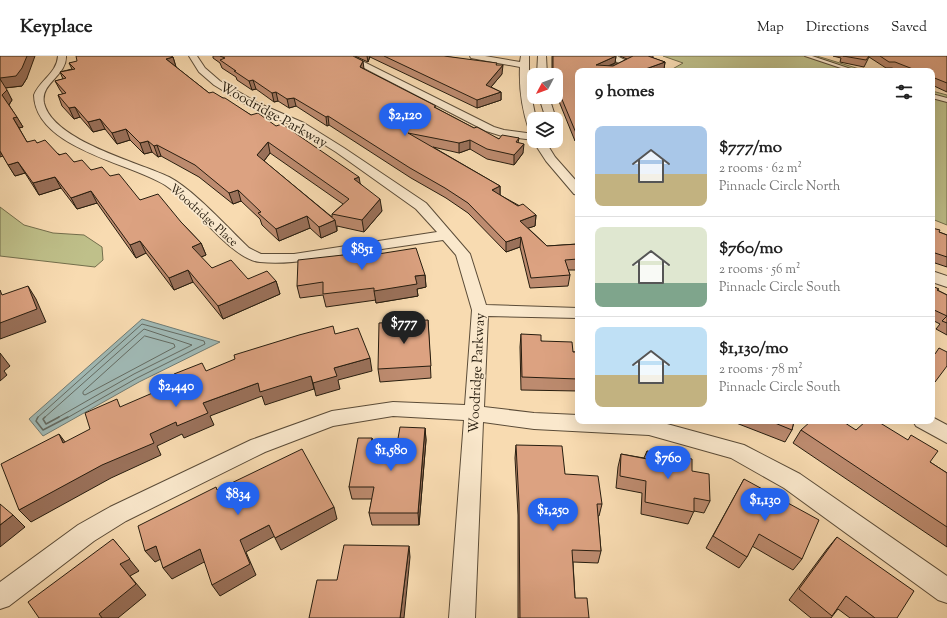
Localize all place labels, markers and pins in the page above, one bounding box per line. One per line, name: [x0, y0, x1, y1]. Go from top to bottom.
pin: $2,120: [372, 103, 438, 137]
pin: $851: [338, 237, 386, 271]
pin: $777: [380, 311, 428, 345]
pin: $2,440: [143, 374, 209, 408]
pin: $1,580: [358, 438, 424, 472]
pin: $760: [644, 446, 692, 480]
pin: $834: [214, 482, 262, 516]
pin: $1,130: [732, 488, 798, 522]
pin: $1,250: [520, 498, 586, 532]

